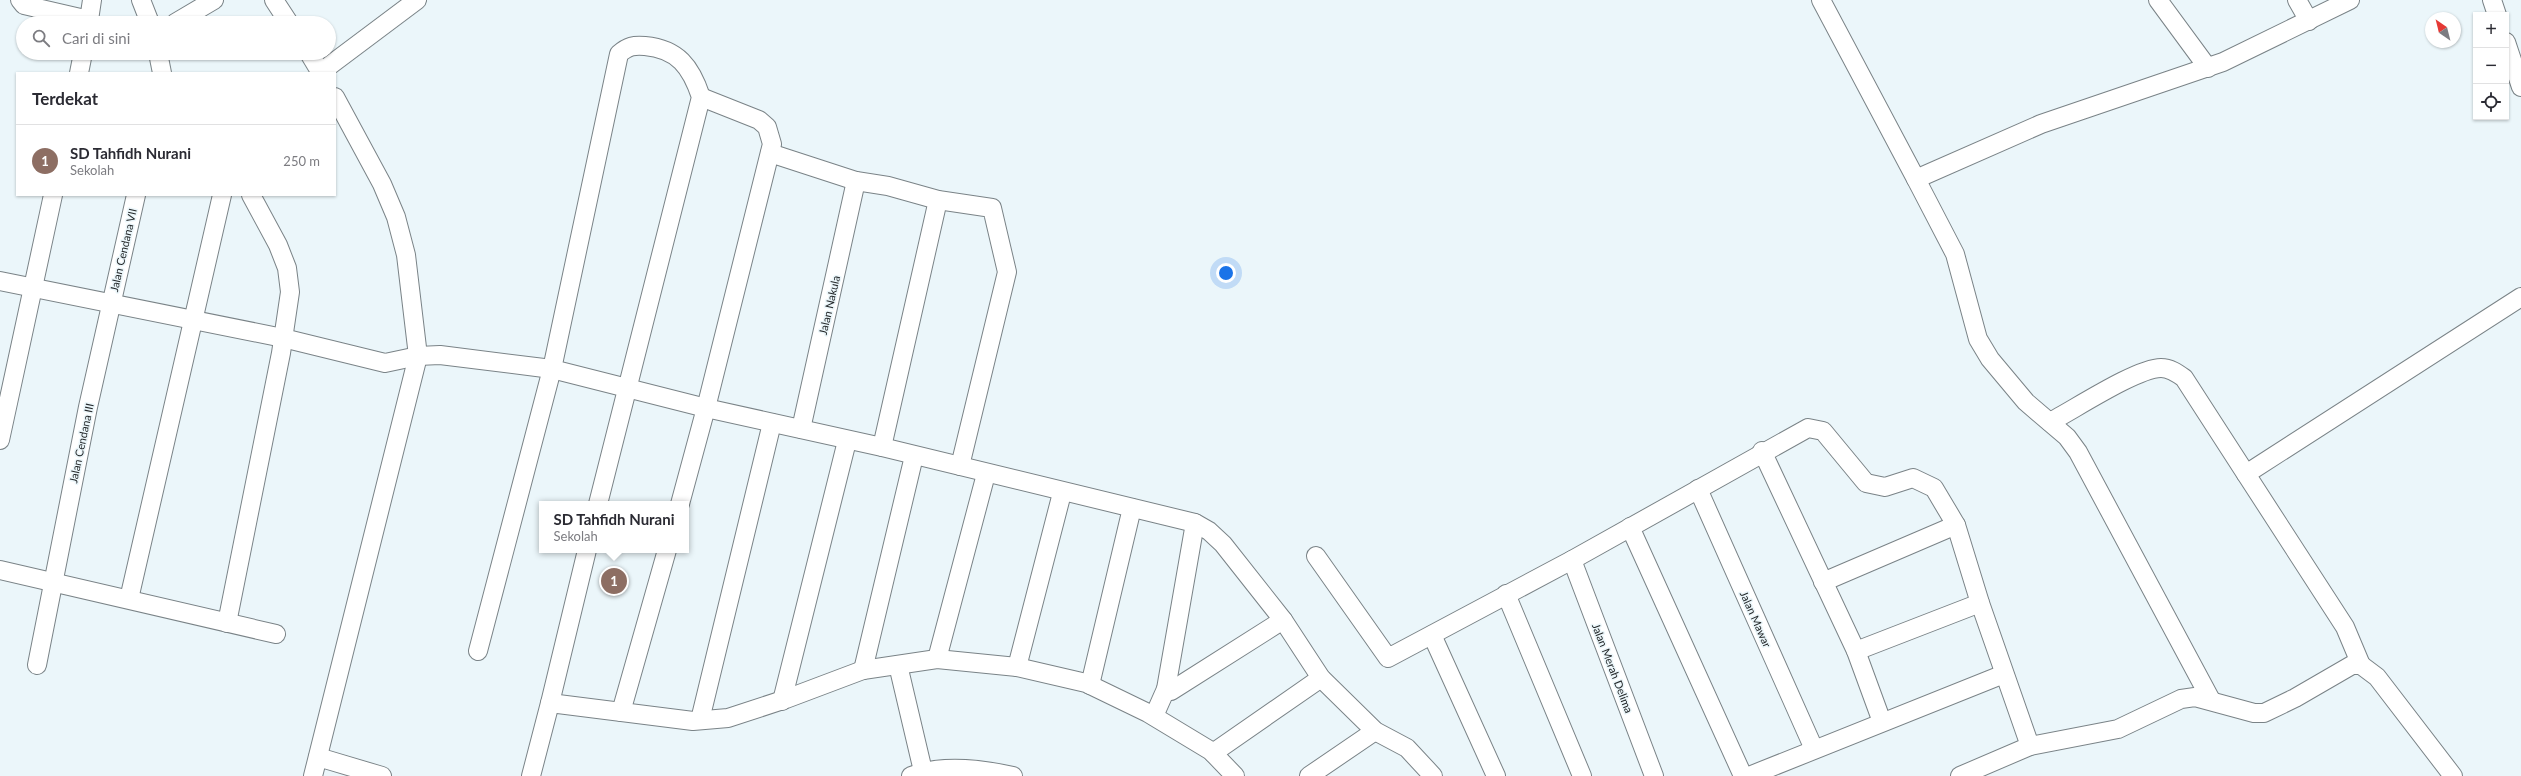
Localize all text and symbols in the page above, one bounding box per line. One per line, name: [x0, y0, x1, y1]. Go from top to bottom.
north arrow: [2425, 12, 2461, 48]
map controls: [2473, 12, 2509, 120]
button: +: [2473, 12, 2509, 48]
search box: [16, 16, 336, 60]
icon: search: [30, 27, 52, 49]
text: Cari di sini: [62, 29, 130, 47]
button: −: [2473, 48, 2509, 84]
button: locate: [2473, 84, 2509, 120]
text: Terdekat: [32, 88, 98, 109]
text: SD Tahfidh Nurani: [70, 144, 191, 162]
text: 1: [41, 153, 49, 169]
text: 250 m: [283, 153, 320, 169]
text: Sekolah: [70, 162, 114, 178]
street label: Jalan Cendana VII: [107, 207, 139, 293]
your location: [1216, 263, 1236, 283]
street label: Jalan Nakula: [816, 274, 842, 336]
street label: Jalan Cendana III: [66, 402, 96, 484]
popup: [539, 501, 689, 553]
text: SD Tahfidh Nurani: [554, 510, 674, 528]
text: Sekolah: [554, 528, 598, 544]
pin: 1: [601, 566, 627, 596]
street label: Jalan Mawar: [1738, 589, 1774, 649]
street label: Jalan Merah Delima: [1590, 621, 1636, 715]

